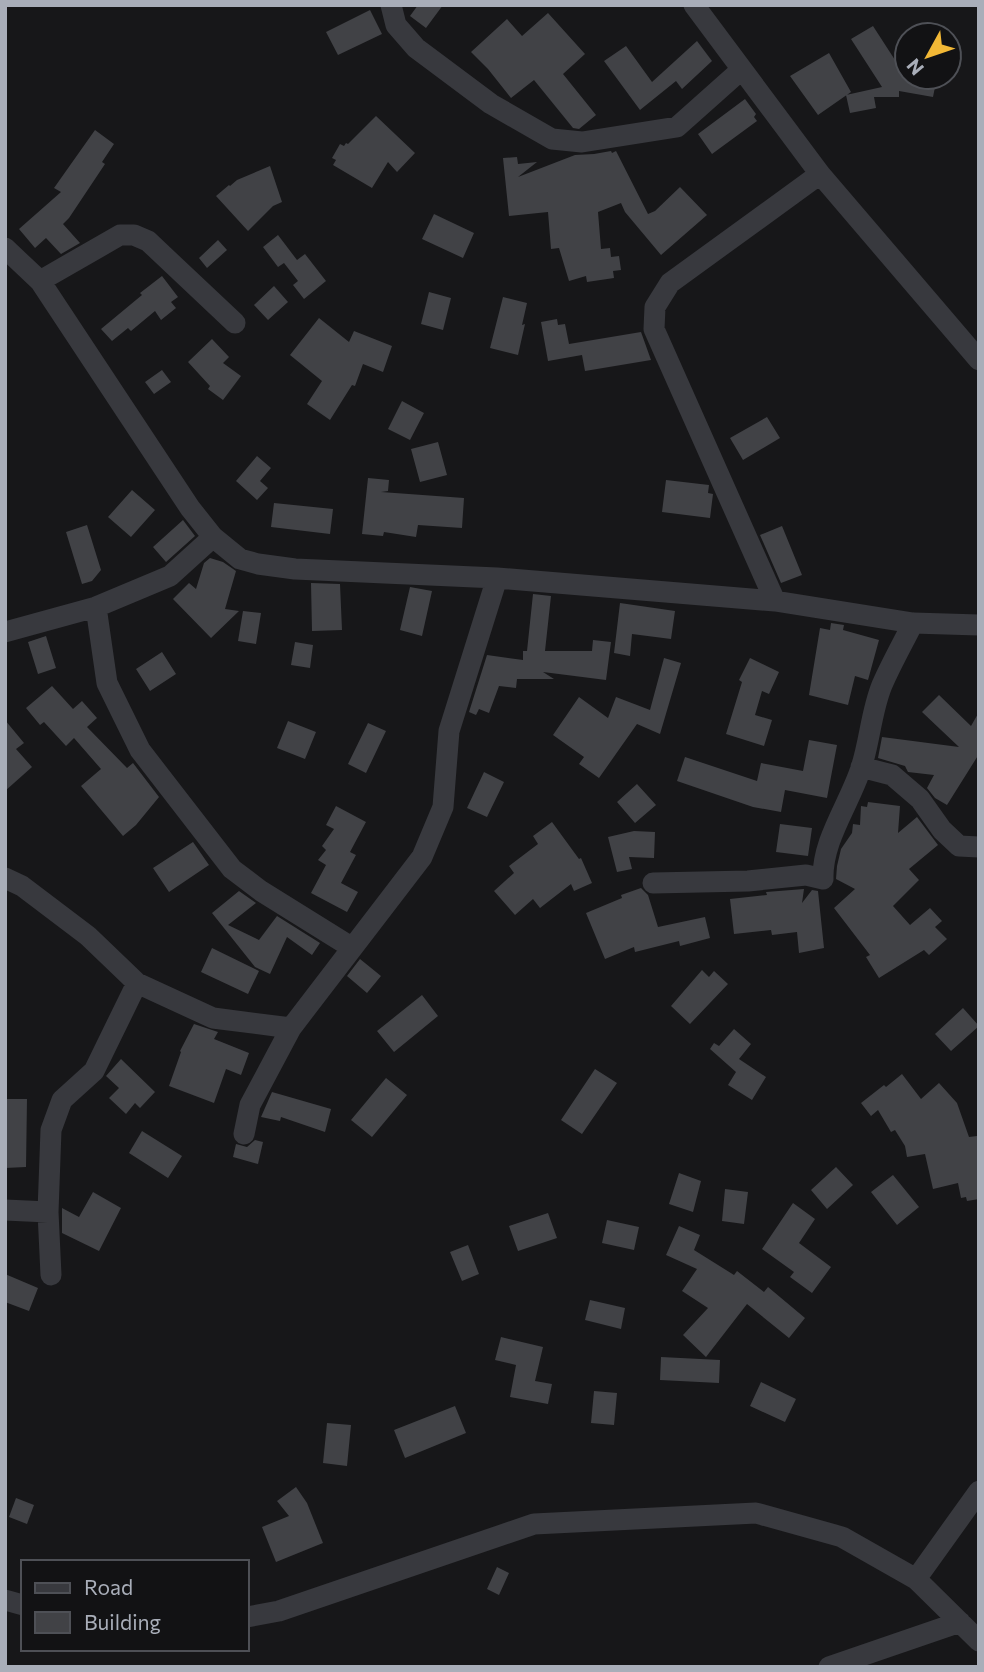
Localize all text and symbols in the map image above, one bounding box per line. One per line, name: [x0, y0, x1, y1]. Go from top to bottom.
north arrow: [893, 21, 963, 91]
text: N: [901, 54, 928, 80]
legend: [21, 1560, 248, 1651]
text: Road: [84, 1574, 133, 1599]
text: Building: [84, 1609, 161, 1634]

